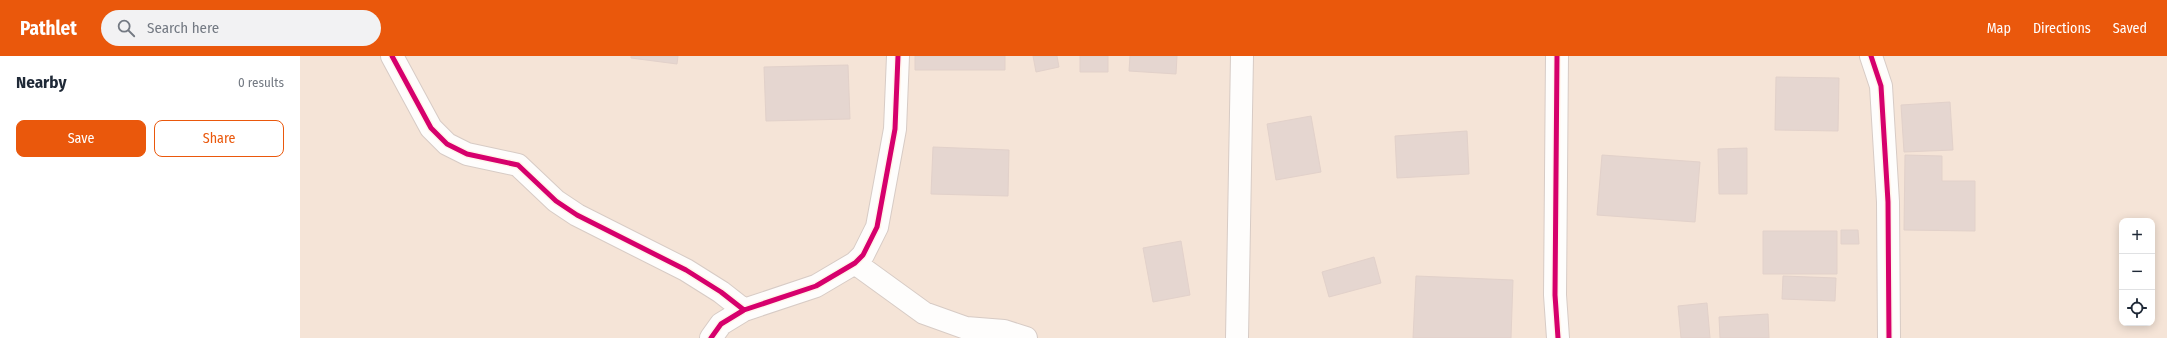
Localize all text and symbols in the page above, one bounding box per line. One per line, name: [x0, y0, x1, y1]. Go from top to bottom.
search box: [101, 10, 381, 46]
text: Pathlet: [20, 17, 77, 40]
icon: search: [115, 17, 137, 39]
text: Search here: [147, 19, 219, 37]
text: Map: [1987, 20, 2011, 37]
text: Directions: [2033, 20, 2091, 37]
text: Saved: [2113, 20, 2147, 37]
text: Nearby: [16, 72, 67, 93]
text: 0 results: [238, 75, 284, 90]
button: Save: [16, 120, 146, 157]
button: Share: [154, 120, 284, 157]
map controls: [2119, 218, 2155, 326]
button: +: [2119, 218, 2155, 254]
button: −: [2119, 254, 2155, 290]
button: locate: [2119, 290, 2155, 326]

